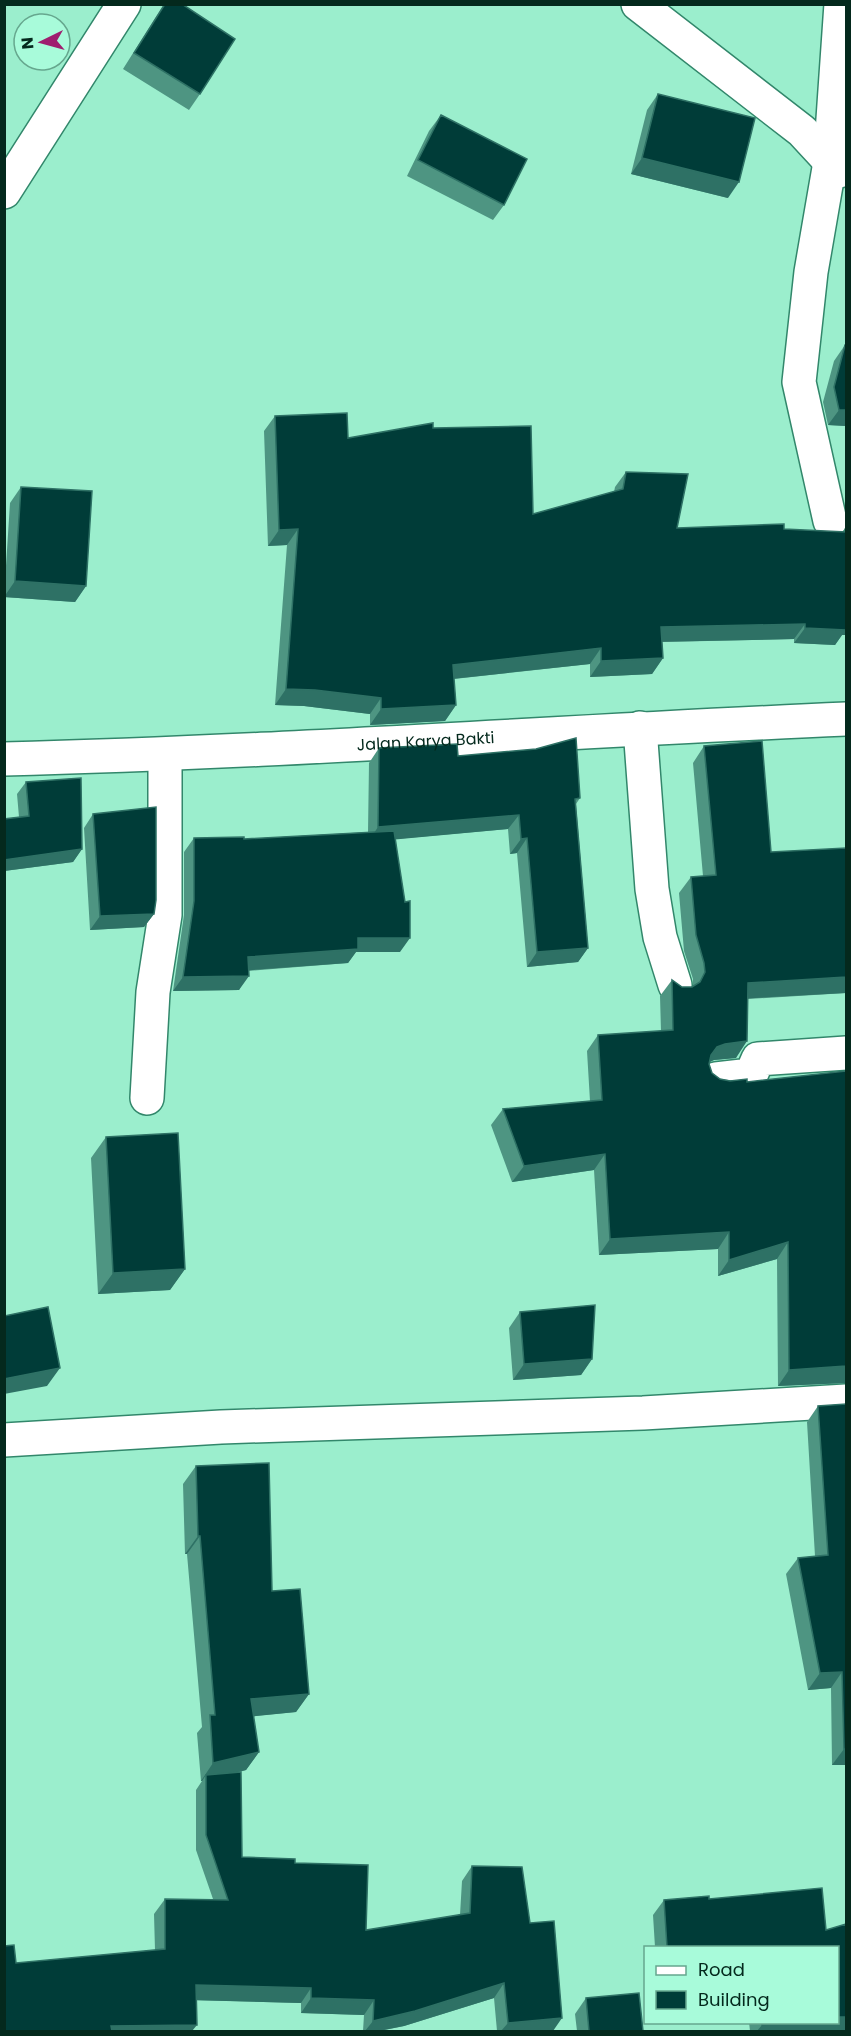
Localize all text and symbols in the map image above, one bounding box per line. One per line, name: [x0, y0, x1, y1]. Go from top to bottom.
north arrow: [12, 12, 72, 72]
text: N: [16, 36, 40, 50]
street label: Jalan Karya Bakti: [356, 726, 495, 756]
legend: [644, 1946, 839, 2024]
text: Road: [698, 1957, 745, 1982]
text: Building: [698, 1987, 770, 2012]

